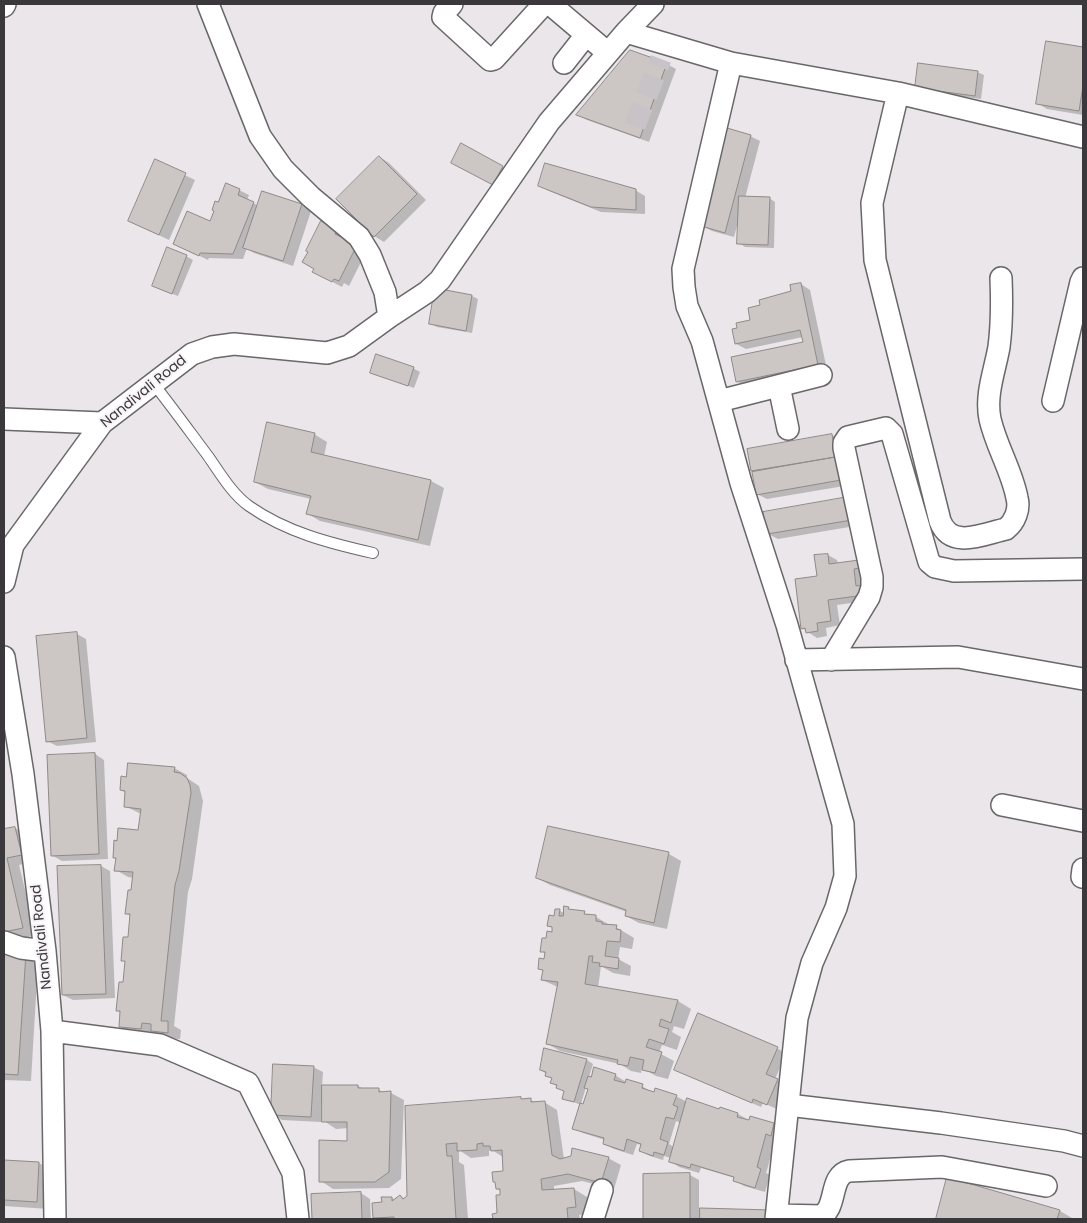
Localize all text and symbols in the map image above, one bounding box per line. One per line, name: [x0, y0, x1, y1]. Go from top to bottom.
street label: Nandivali Road: [98, 352, 190, 432]
street label: Nandivali Road: [28, 884, 56, 990]

